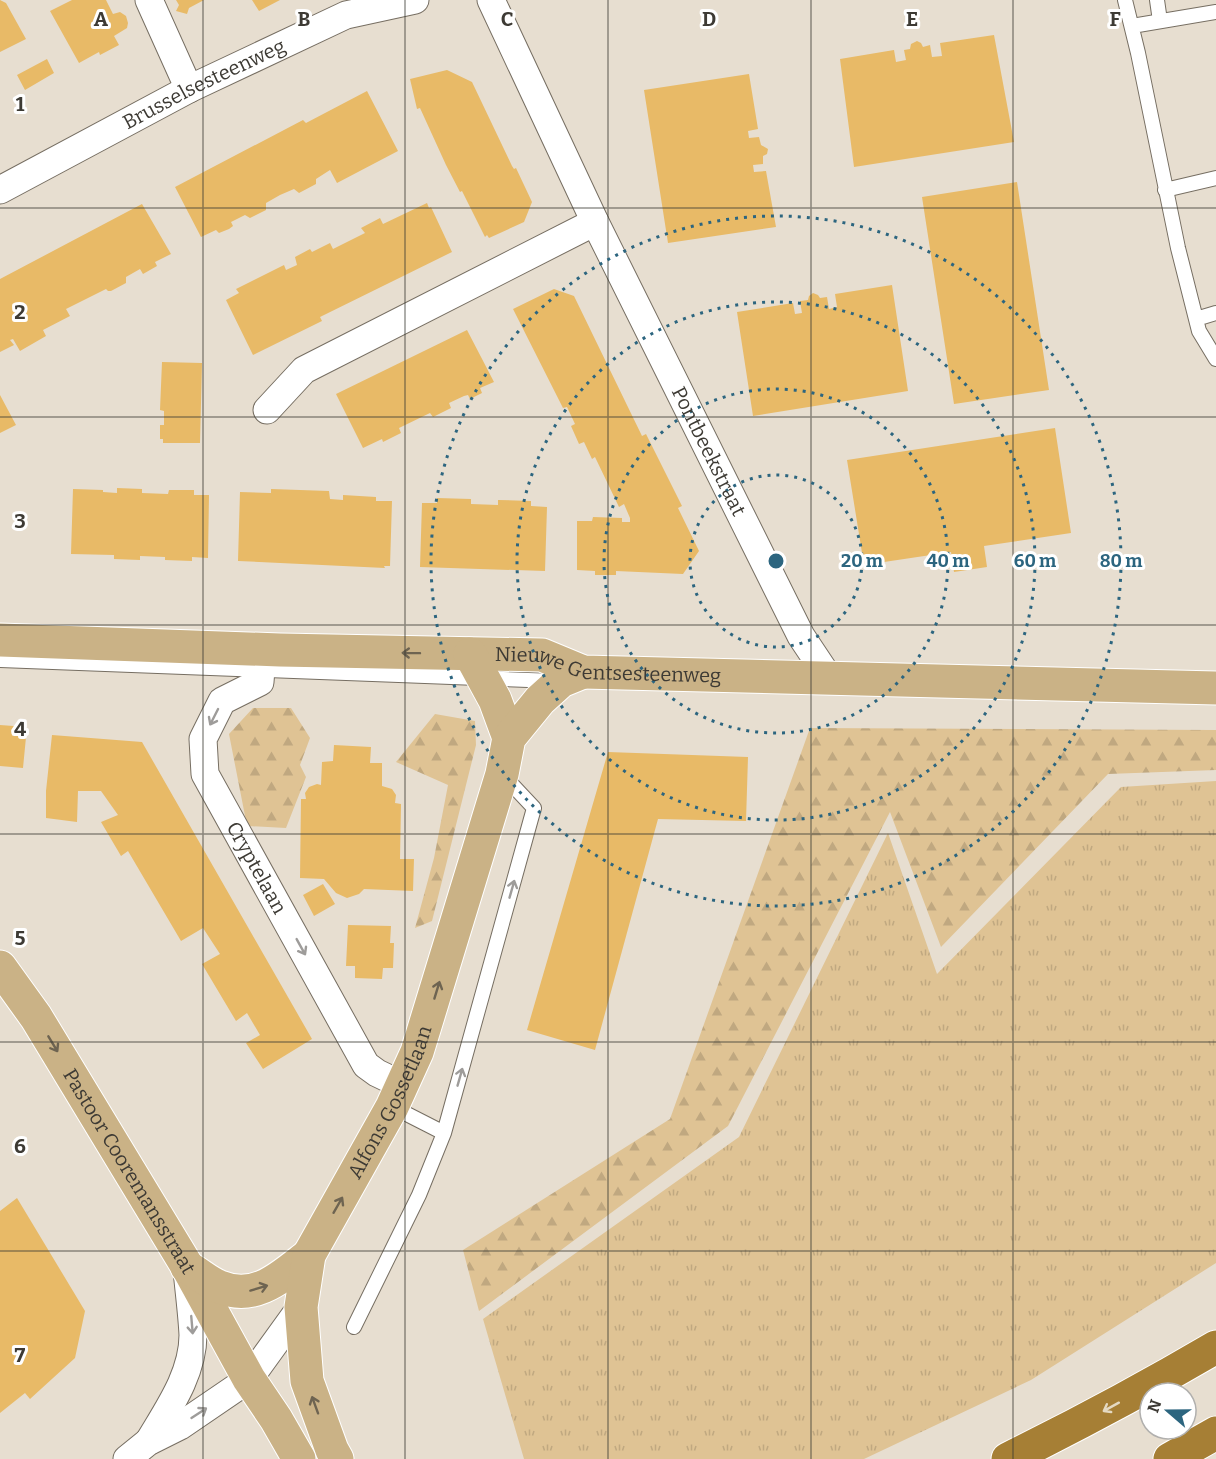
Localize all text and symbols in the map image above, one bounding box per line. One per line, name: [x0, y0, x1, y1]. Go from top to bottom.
text: A: [94, 7, 109, 31]
text: B: [298, 7, 311, 31]
text: C: [501, 7, 513, 31]
text: D: [702, 7, 716, 31]
text: E: [906, 7, 918, 31]
text: F: [1109, 7, 1121, 31]
street label: Brusselsesteenweg: [119, 33, 289, 134]
text: 1: [16, 92, 25, 116]
text: 2: [14, 300, 26, 324]
street label: Pontbeekstraat: [667, 382, 751, 520]
text: 3: [14, 509, 26, 533]
text: 20 m: [841, 550, 883, 572]
text: 40 m: [927, 550, 969, 572]
text: 60 m: [1014, 550, 1056, 572]
text: 80 m: [1100, 550, 1142, 572]
centre of rings: [766, 551, 786, 571]
street label: Nieuwe Gentsesteenweg: [495, 642, 722, 687]
one-way arrow: [402, 647, 422, 658]
one-way arrow: [208, 708, 220, 725]
text: 4: [14, 717, 26, 741]
street label: Cryptelaan: [222, 817, 292, 918]
one-way arrow: [507, 880, 518, 899]
text: 5: [15, 926, 26, 950]
one-way arrow: [296, 938, 307, 956]
one-way arrow: [432, 981, 443, 1000]
street label: Alfons Gossetlaan: [342, 1022, 437, 1183]
one-way arrow: [47, 1035, 59, 1052]
street label: Pastoor Cooremansstraat: [58, 1064, 201, 1278]
one-way arrow: [455, 1067, 466, 1086]
text: 6: [14, 1134, 26, 1158]
one-way arrow: [333, 1197, 345, 1214]
one-way arrow: [249, 1282, 268, 1293]
one-way arrow: [187, 1314, 198, 1334]
text: 7: [15, 1343, 26, 1367]
north arrow: [1138, 1381, 1198, 1441]
one-way arrow: [309, 1396, 320, 1415]
text: N: [1143, 1397, 1165, 1415]
one-way arrow: [1102, 1402, 1120, 1413]
one-way arrow: [190, 1407, 207, 1419]

